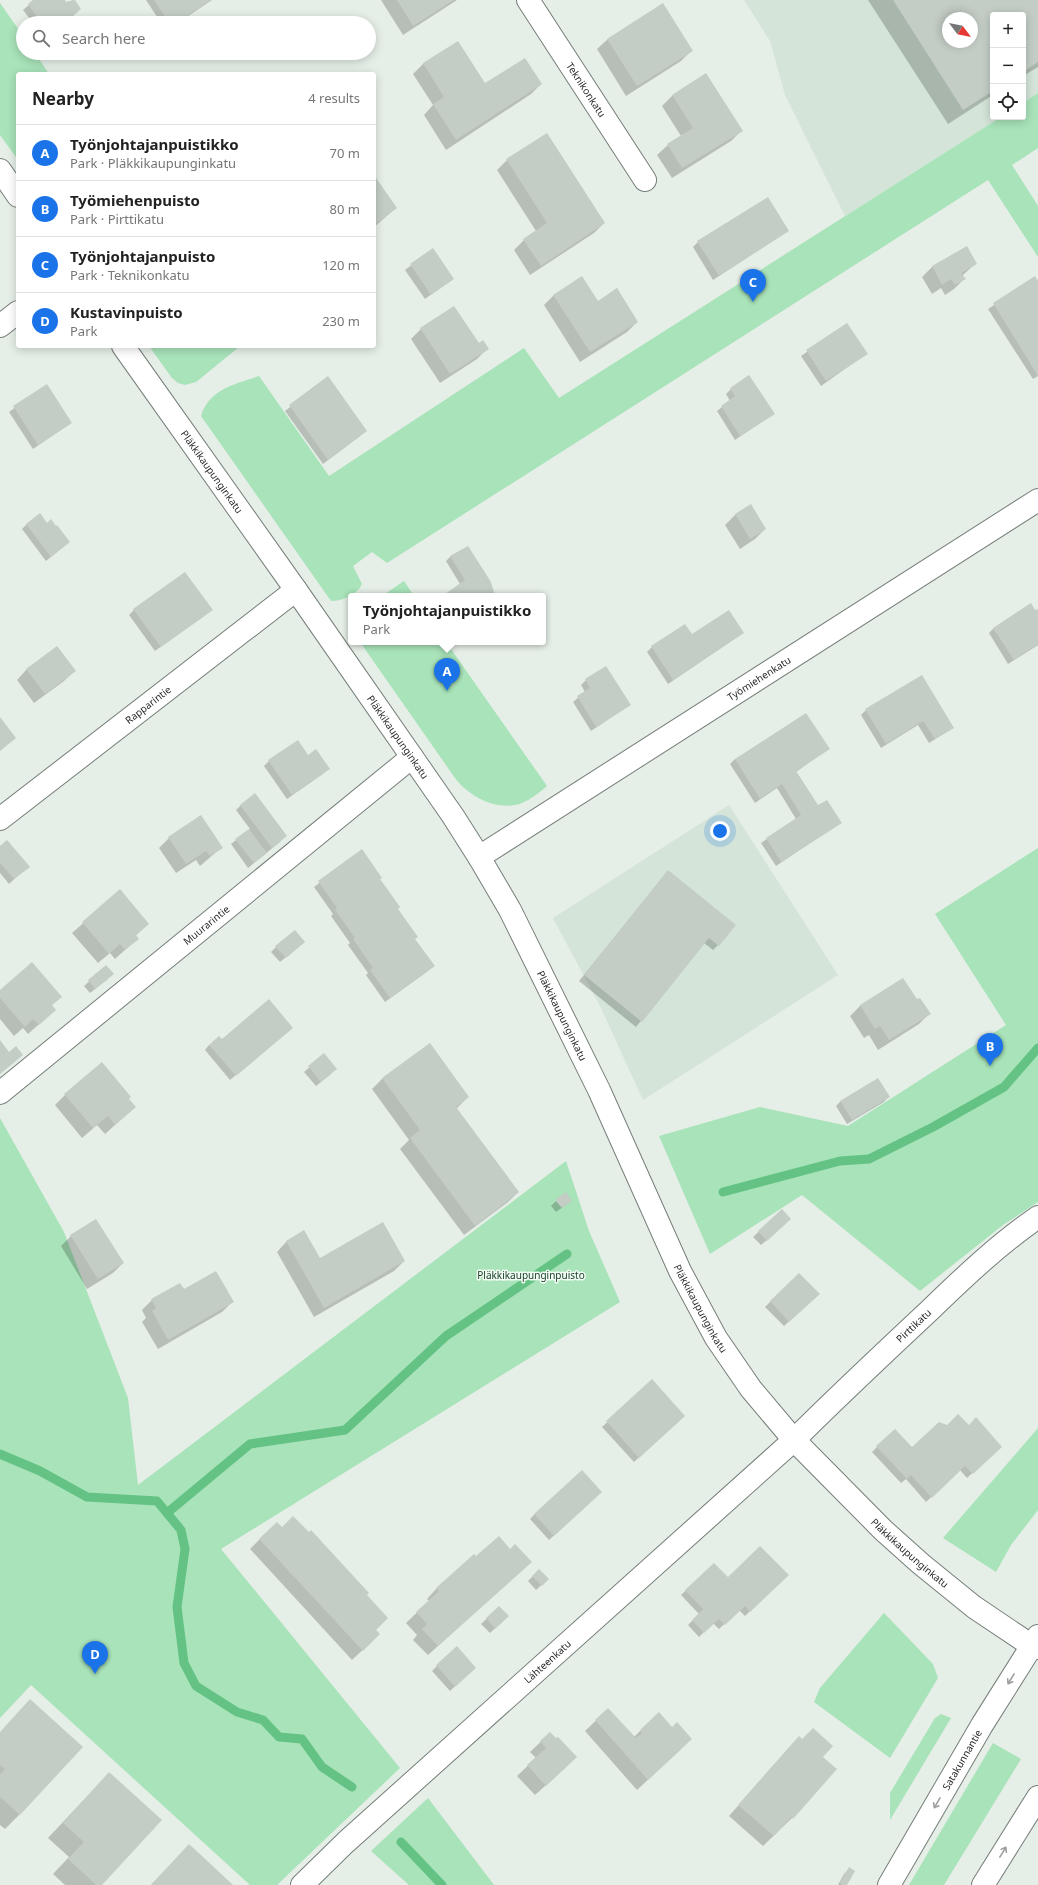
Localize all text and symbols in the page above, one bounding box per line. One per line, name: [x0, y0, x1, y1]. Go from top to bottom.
north arrow: [942, 12, 978, 48]
map controls: [990, 12, 1026, 120]
button: +: [990, 12, 1026, 48]
search box: [16, 16, 376, 60]
icon: search: [30, 27, 52, 49]
text: Search here: [62, 28, 145, 48]
button: −: [990, 48, 1026, 84]
street label: Teknikonkatu: [563, 59, 609, 120]
button: locate: [990, 84, 1026, 120]
text: Nearby: [32, 87, 94, 110]
text: 4 results: [308, 89, 360, 107]
text: Työnjohtajanpuistikko: [70, 134, 239, 154]
text: A: [41, 144, 50, 162]
text: 70 m: [330, 144, 360, 162]
text: Park · Pläkkikaupunginkatu: [70, 154, 236, 172]
text: Työmiehenpuisto: [70, 190, 200, 210]
text: B: [41, 200, 49, 218]
text: 80 m: [330, 200, 360, 218]
text: Park · Pirttikatu: [70, 210, 164, 228]
text: Työnjohtajanpuisto: [70, 246, 215, 266]
text: C: [41, 256, 49, 274]
text: 120 m: [322, 256, 360, 274]
text: Park · Teknikonkatu: [70, 266, 190, 284]
pin: C: [740, 269, 766, 302]
text: Kustavinpuisto: [70, 302, 183, 322]
text: D: [40, 312, 50, 330]
text: 230 m: [322, 312, 360, 330]
text: Park: [70, 322, 97, 340]
street label: Pläkkikaupunginkatu: [178, 427, 246, 516]
popup: [348, 593, 546, 645]
text: Työnjohtajanpuistikko: [363, 600, 531, 620]
text: Park: [363, 620, 390, 638]
street label: Työmiehenkatu: [724, 653, 793, 704]
pin: A: [434, 658, 460, 691]
street label: Rapparintie: [122, 682, 174, 727]
street label: Pläkkikaupunginkatu: [364, 692, 432, 782]
your location: [710, 821, 730, 841]
street label: Muurarintie: [180, 902, 232, 948]
street label: Pläkkikaupunginkatu: [534, 968, 590, 1063]
pin: B: [977, 1033, 1003, 1066]
street label: Pläkkikaupunginkatu: [671, 1262, 731, 1355]
park label: Pläkkikaupunginpuisto: [477, 1268, 585, 1282]
street label: Pirttikatu: [893, 1305, 934, 1345]
street label: Pläkkikaupunginkatu: [868, 1515, 952, 1591]
street label: Lähteenkatu: [521, 1636, 574, 1686]
pin: D: [82, 1641, 108, 1674]
one-way arrow: [1007, 1673, 1015, 1685]
street label: Satakunnantie: [939, 1726, 985, 1793]
one-way arrow: [933, 1797, 941, 1809]
one-way arrow: [1000, 1846, 1008, 1858]

